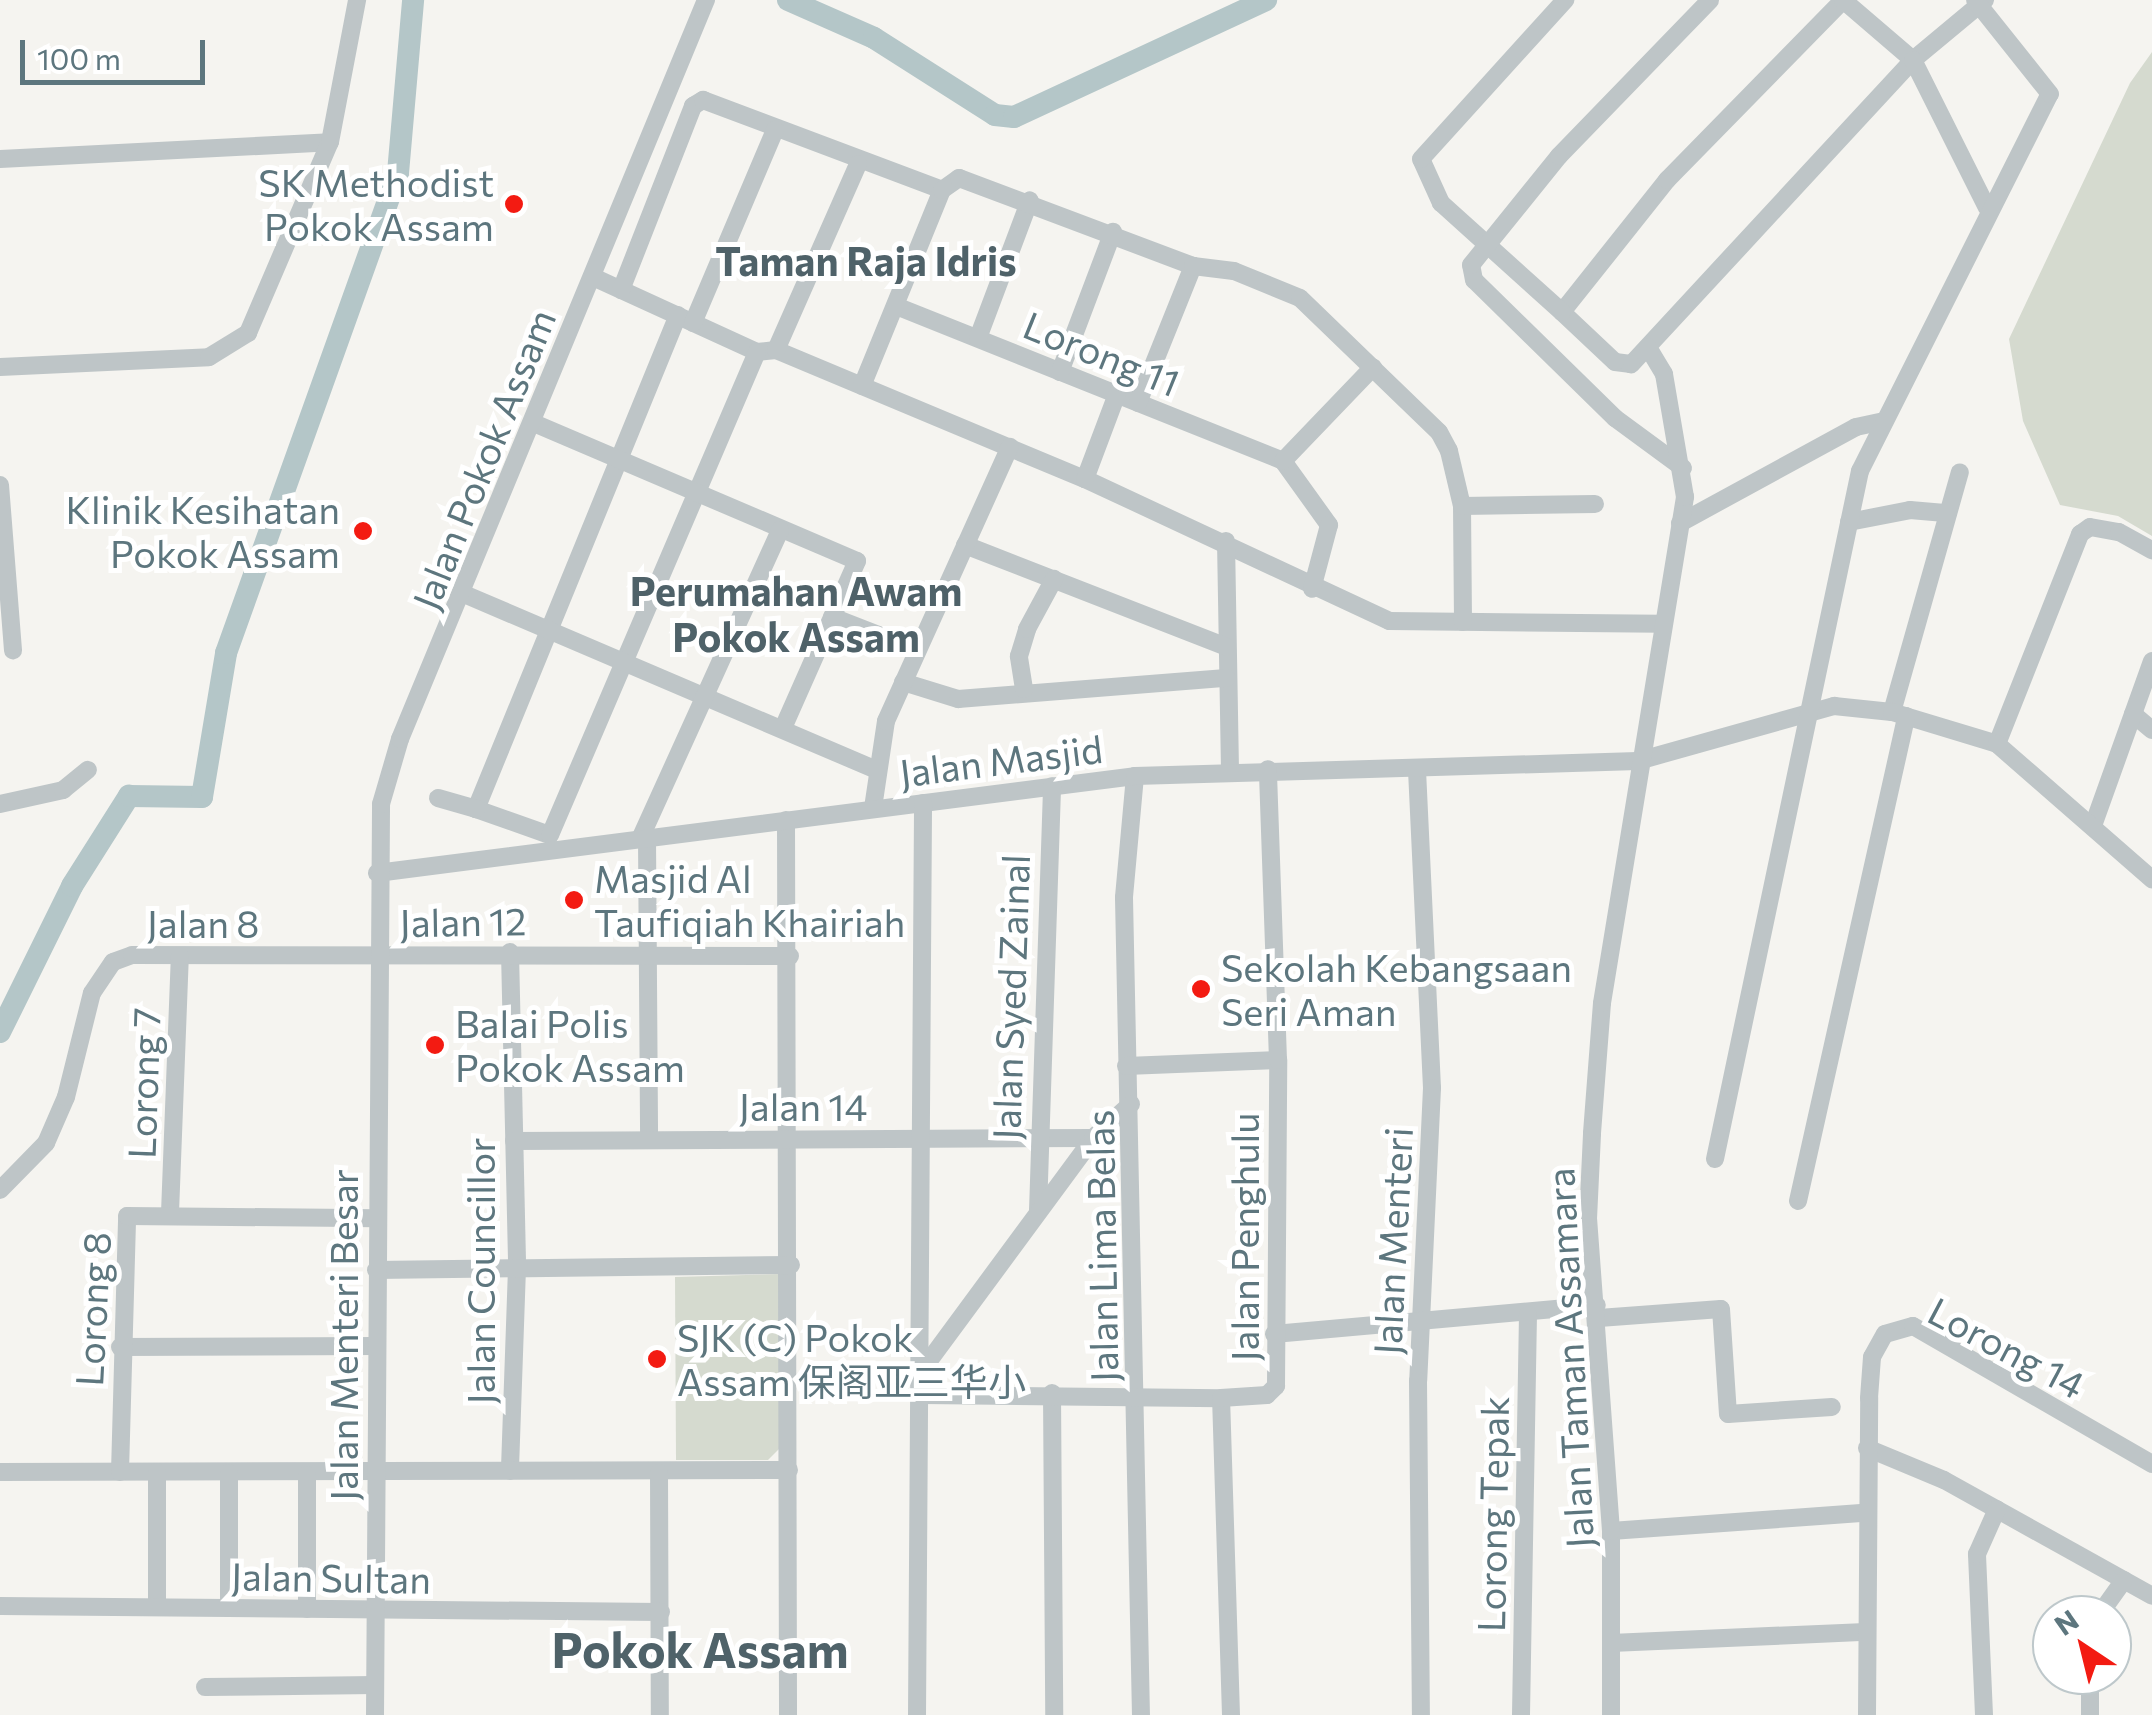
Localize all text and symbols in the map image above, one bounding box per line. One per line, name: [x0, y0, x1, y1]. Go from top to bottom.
scale bar: [25, 20, 210, 82]
text: 100 m: [37, 39, 121, 76]
place label: SK Methodist Pokok Assam: [258, 159, 494, 248]
marker: SK Methodist Pokok Assam: [503, 193, 525, 215]
district label: Taman Raja Idris: [715, 236, 1017, 284]
street label: Lorong 11: [1018, 301, 1186, 405]
street label: Jalan Pokok Assam: [402, 302, 564, 616]
place label: Klinik Kesihatan Pokok Assam: [66, 486, 340, 576]
marker: Klinik Kesihatan Pokok Assam: [350, 518, 376, 544]
district label: Perumahan Awam Pokok Assam: [630, 566, 962, 660]
street label: Jalan Masjid: [897, 725, 1105, 795]
street label: Jalan Syed Zainal: [982, 853, 1038, 1141]
place label: Masjid Al Taufiqiah Khairiah: [594, 855, 905, 944]
marker: Masjid Al Taufiqiah Khairiah: [563, 889, 585, 911]
street label: Jalan 12: [399, 897, 527, 945]
street label: Jalan 8: [147, 900, 259, 946]
place label: Sekolah Kebangsaan Seri Aman: [1221, 944, 1572, 1034]
marker: Sekolah Kebangsaan Seri Aman: [1190, 978, 1212, 1000]
place label: Balai Polis Pokok Assam: [455, 1000, 685, 1090]
street label: Lorong 7: [118, 1007, 168, 1159]
marker: Balai Polis Pokok Assam: [424, 1034, 446, 1056]
street label: Jalan 14: [739, 1083, 867, 1129]
street label: Jalan Lima Belas: [1076, 1109, 1126, 1383]
street label: Jalan Penghulu: [1221, 1113, 1267, 1361]
street label: Jalan Menteri: [1363, 1126, 1421, 1356]
street label: Jalan Councillor: [457, 1138, 503, 1404]
street label: Jalan Taman Assamara: [1536, 1167, 1602, 1549]
street label: Jalan Menteri Besar: [320, 1169, 366, 1501]
street label: Lorong 8: [65, 1231, 119, 1387]
street label: Lorong 14: [1921, 1287, 2093, 1407]
place label: SJK (C) Pokok Assam 保阁亚三华小: [677, 1314, 1026, 1404]
marker: SJK (C) Pokok Assam 保阁亚三华小: [646, 1348, 668, 1370]
street label: Lorong Tepak: [1467, 1396, 1517, 1632]
street label: Jalan Sultan: [231, 1552, 431, 1602]
north arrow: [2032, 1595, 2132, 1695]
text: N: [2048, 1602, 2084, 1642]
district label: Pokok Assam: [551, 1620, 849, 1678]

